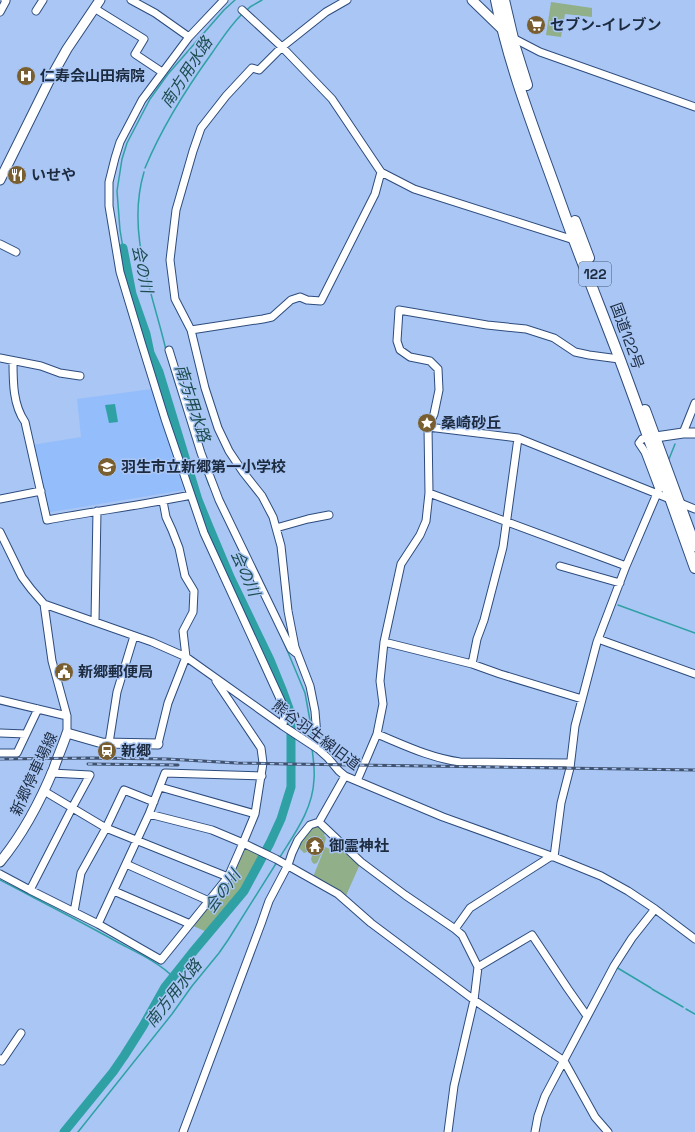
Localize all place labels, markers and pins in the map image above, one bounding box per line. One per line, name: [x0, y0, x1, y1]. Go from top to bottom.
supermarket icon: セブン-イレブン: [525, 14, 547, 36]
place label: セブン-イレブン: [550, 15, 661, 34]
hospital icon: 仁寿会山田病院: [15, 65, 37, 87]
place label: 仁寿会山田病院: [40, 66, 145, 85]
restaurant icon: いせや: [6, 164, 28, 186]
place label: いせや: [31, 165, 76, 184]
place icon: 桑崎砂丘: [416, 412, 438, 434]
place label: 桑崎砂丘: [441, 413, 501, 432]
school or university icon: 羽生市立新郷第一小学校: [96, 456, 118, 478]
place label: 羽生市立新郷第一小学校: [121, 457, 286, 476]
public building icon: 新郷郵便局: [53, 661, 75, 683]
place label: 新郷郵便局: [78, 662, 153, 681]
station icon: 新郷: [96, 740, 118, 762]
place label: 新郷: [121, 741, 151, 760]
temple icon: 御霊神社: [304, 835, 326, 857]
place label: 御霊神社: [329, 836, 389, 855]

